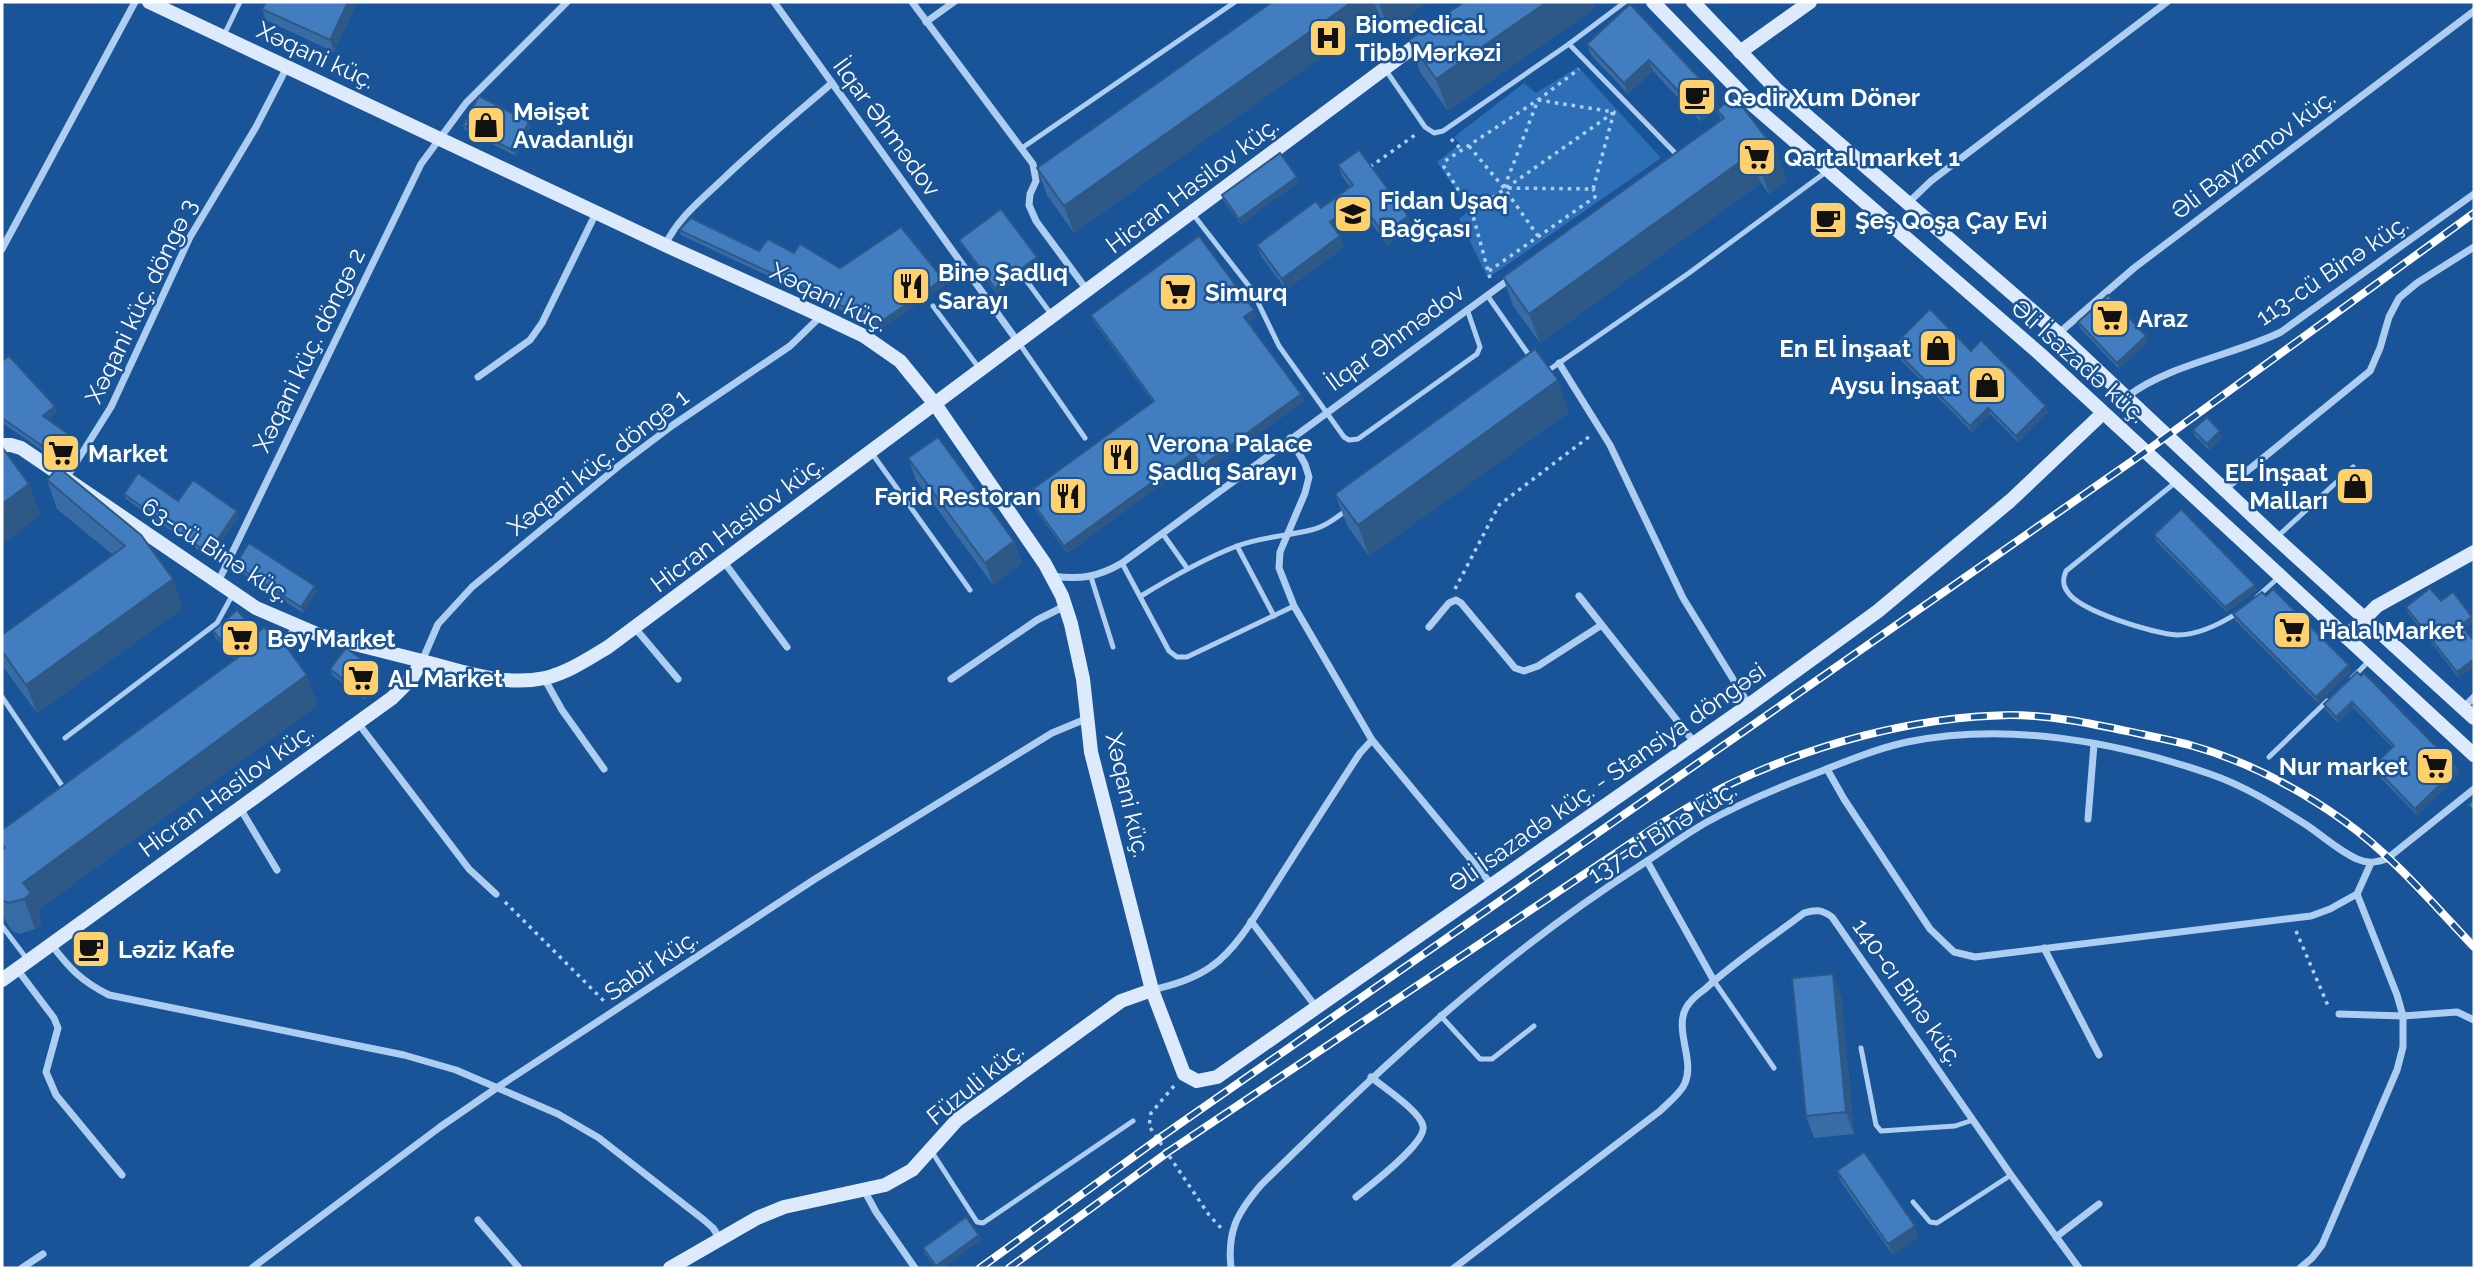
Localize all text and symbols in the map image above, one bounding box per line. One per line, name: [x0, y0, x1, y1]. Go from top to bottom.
place label: Biomedical Tibb Mərkəzi: [1355, 10, 1501, 67]
street label: Xəqani küç.: [252, 15, 380, 95]
hospital icon: Biomedical Tibb Mərkəzi: [1307, 17, 1349, 59]
street label: İlqar Əhmədov: [827, 52, 947, 202]
cafe icon: Qədir Xum Dönər: [1676, 76, 1718, 118]
place label: Qədir Xum Dönər: [1724, 83, 1920, 112]
street label: Əli Bayramov küç.: [2165, 83, 2341, 225]
place label: Məişət Avadanlığı: [513, 97, 634, 154]
shop icon: Məişət Avadanlığı: [465, 104, 507, 146]
street label: Hicran Hasilov küç.: [1100, 111, 1284, 259]
supermarket icon: Qartal market 1: [1736, 136, 1778, 178]
place label: Qartal market 1: [1784, 143, 1960, 172]
place label: Fidan Uşaq Bağçası: [1380, 186, 1508, 243]
school or university icon: Fidan Uşaq Bağçası: [1332, 193, 1374, 235]
street label: Xəqani küç. döngə 3: [79, 194, 203, 408]
cafe icon: Şeş Qoşa Çay Evi: [1807, 199, 1849, 241]
place label: Şeş Qoşa Çay Evi: [1855, 206, 2047, 235]
street label: 113-cü Binə küç.: [2250, 208, 2414, 332]
street label: Xəqani küç. döngə 2: [247, 243, 371, 457]
street label: Xəqani küç.: [766, 256, 892, 338]
place label: Binə Şadlıq Sarayı: [938, 258, 1068, 315]
restaurant icon: Binə Şadlıq Sarayı: [890, 265, 932, 307]
supermarket icon: Simurq: [1157, 271, 1199, 313]
street label: İlqar Əhmədov: [1320, 277, 1470, 397]
place label: Simurq: [1205, 278, 1287, 307]
street label: Əli İsazadə küç.: [2006, 293, 2152, 429]
supermarket icon: Araz: [2089, 297, 2131, 339]
place label: Araz: [2137, 304, 2188, 333]
shop icon: En El İnşaat: [1917, 327, 1959, 369]
place label: En El İnşaat: [1779, 334, 1911, 363]
shop icon: Aysu İnşaat: [1966, 364, 2008, 406]
place label: Aysu İnşaat: [1830, 371, 1960, 400]
street label: Xəqani küç. döngə 1: [502, 382, 694, 542]
place label: Verona Palace Şadlıq Sarayı: [1148, 429, 1312, 486]
supermarket icon: Market: [40, 432, 82, 474]
restaurant icon: Verona Palace Şadlıq Sarayı: [1100, 436, 1142, 478]
place label: Market: [88, 439, 168, 468]
street label: Hicran Hasilov küç.: [645, 450, 829, 598]
place label: EL İnşaat Malları: [2225, 458, 2328, 515]
shop icon: EL İnşaat Malları: [2334, 465, 2376, 507]
restaurant icon: Fərid Restoran: [1047, 475, 1089, 517]
place label: Fərid Restoran: [874, 482, 1041, 511]
street label: 63-cü Binə küç.: [136, 491, 296, 609]
supermarket icon: Halal Market: [2271, 609, 2313, 651]
place label: Halal Market: [2319, 616, 2465, 645]
supermarket icon: Bəy Market: [219, 617, 261, 659]
place label: Bəy Market: [267, 624, 395, 653]
street label: Əli İsazadə küç. - Stansiya döngəsi: [1443, 656, 1771, 898]
supermarket icon: AL Market: [340, 657, 382, 699]
place label: AL Market: [388, 664, 503, 693]
street label: Hicran Hasilov küç.: [133, 717, 319, 863]
street label: Xəqani küç.: [1100, 730, 1156, 860]
supermarket icon: Nur market: [2414, 745, 2456, 787]
place label: Nur market: [2279, 752, 2408, 781]
street label: 137-ci Binə küç.: [1582, 775, 1742, 889]
street label: 140-cı Binə küç.: [1847, 913, 1969, 1071]
street label: Sabir küç.: [599, 923, 703, 1007]
cafe icon: Ləziz Kafe: [70, 928, 112, 970]
place label: Ləziz Kafe: [118, 935, 235, 964]
street label: Füzuli küç.: [921, 1035, 1029, 1131]

